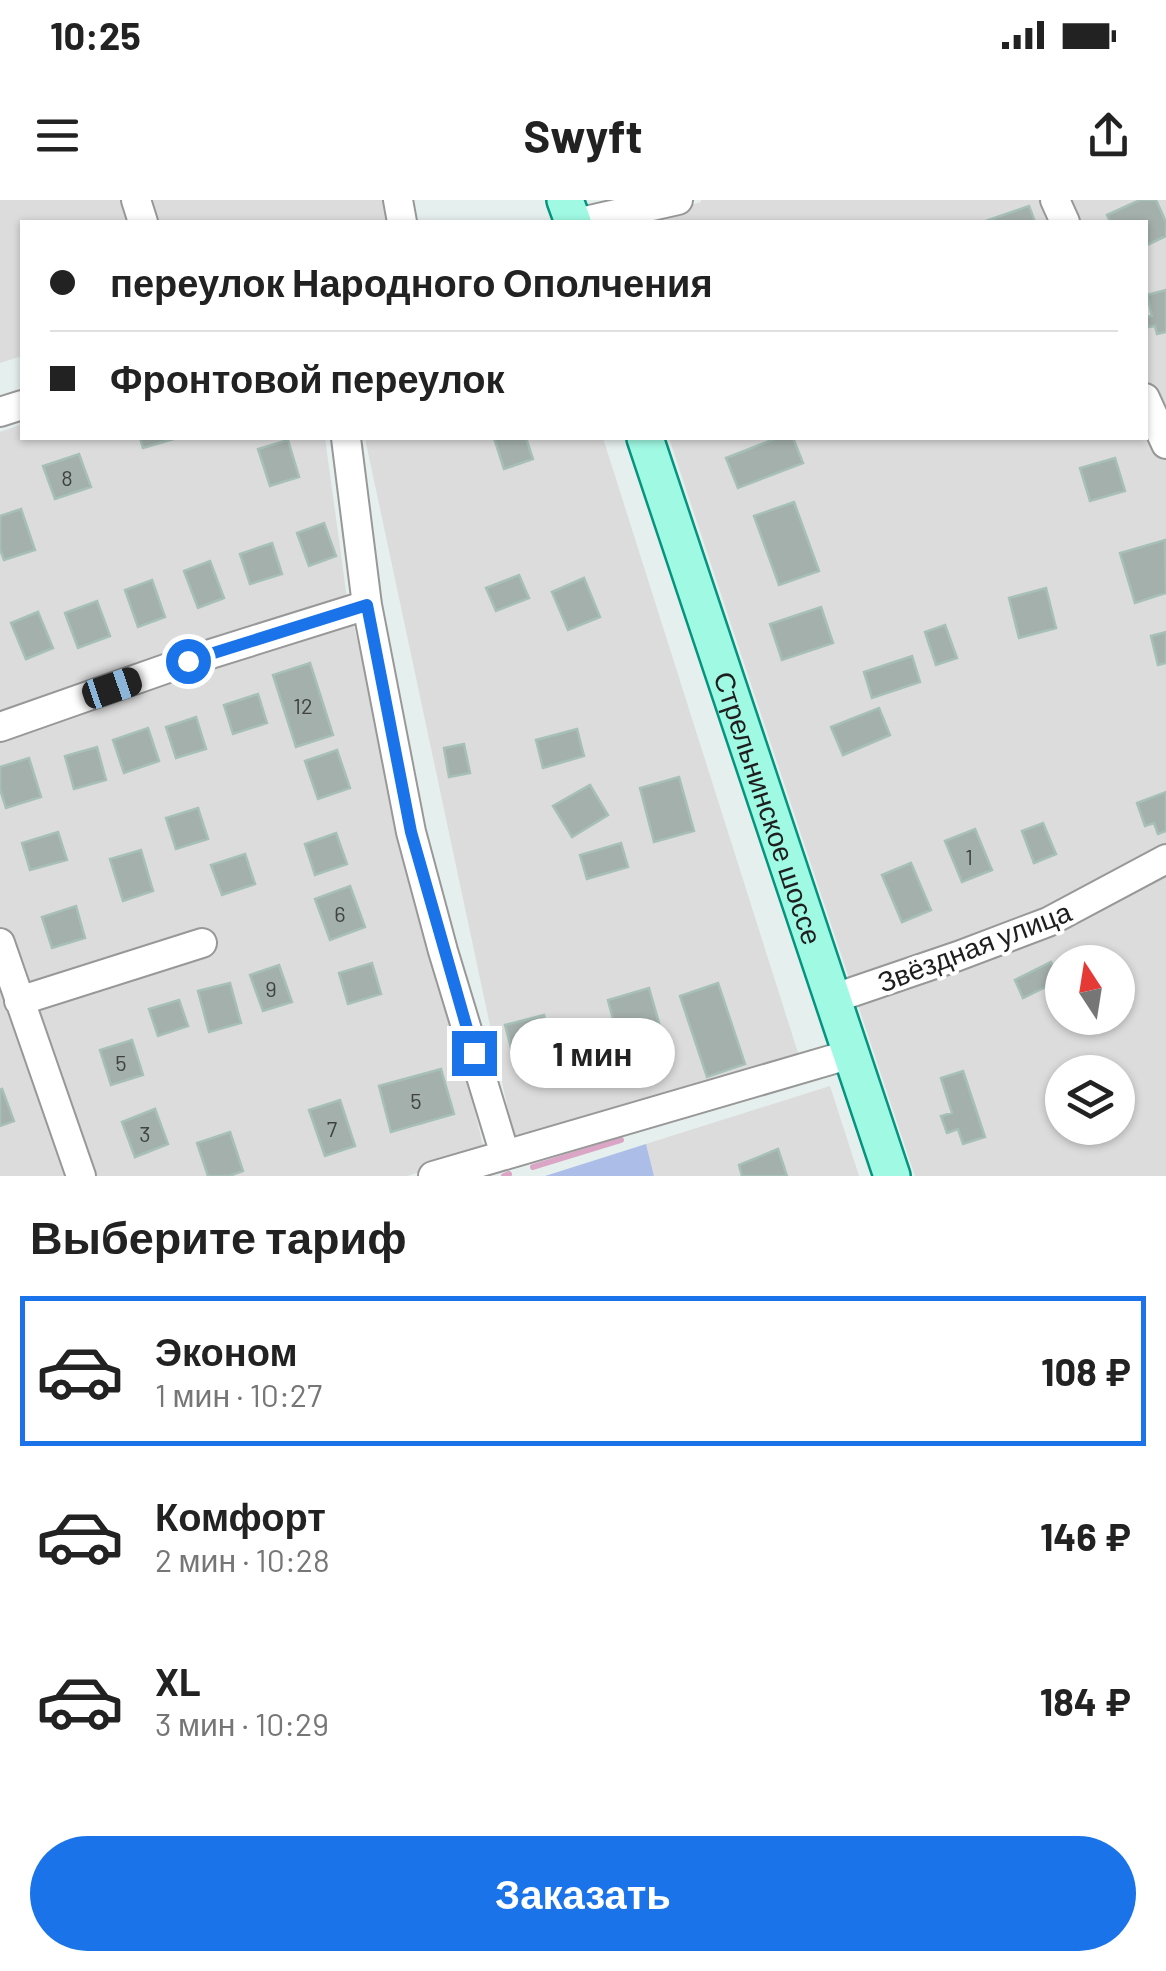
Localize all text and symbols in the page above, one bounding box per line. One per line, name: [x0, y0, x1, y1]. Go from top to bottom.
text: 10:25: [50, 12, 141, 58]
icon: menu: [30, 108, 85, 163]
text: Swyft: [523, 108, 643, 162]
icon: share: [1081, 108, 1136, 163]
text: переулок Народного Ополчения: [110, 259, 713, 305]
text: Фронтовой переулок: [110, 355, 505, 401]
house number: 8: [61, 464, 73, 490]
route start: [166, 639, 211, 684]
car: [79, 664, 145, 712]
street label: Стрельнинское шоссе: [707, 667, 830, 949]
house number: 12: [293, 692, 313, 718]
house number: 1: [965, 843, 973, 869]
street label: Звёздная улица: [872, 893, 1076, 999]
house number: 6: [334, 900, 346, 926]
north arrow: [1045, 945, 1135, 1035]
map controls: [1045, 945, 1135, 1145]
house number: 9: [265, 975, 277, 1001]
callout: 1 мин: [509, 1018, 674, 1088]
route end: [452, 1031, 497, 1076]
text: 1 мин: [552, 1034, 633, 1072]
house number: 5: [115, 1049, 127, 1075]
button: layers: [1045, 1055, 1135, 1145]
house number: 5: [410, 1087, 422, 1113]
house number: 7: [327, 1115, 337, 1141]
house number: 3: [139, 1120, 151, 1146]
text: Выберите тариф: [30, 1209, 407, 1263]
icon: car: [35, 1326, 125, 1416]
text: Эконом: [155, 1328, 298, 1374]
text: 108 ₽: [1041, 1348, 1131, 1394]
text: 1 мин · 10:27: [155, 1375, 322, 1413]
icon: car: [35, 1491, 125, 1581]
text: Комфорт: [155, 1493, 326, 1539]
text: 146 ₽: [1040, 1513, 1131, 1559]
text: 2 мин · 10:28: [155, 1540, 330, 1578]
icon: car: [35, 1656, 125, 1746]
text: XL: [155, 1658, 201, 1704]
text: 184 ₽: [1040, 1678, 1131, 1724]
text: 3 мин · 10:29: [155, 1704, 329, 1742]
button: Заказать: [30, 1836, 1136, 1951]

